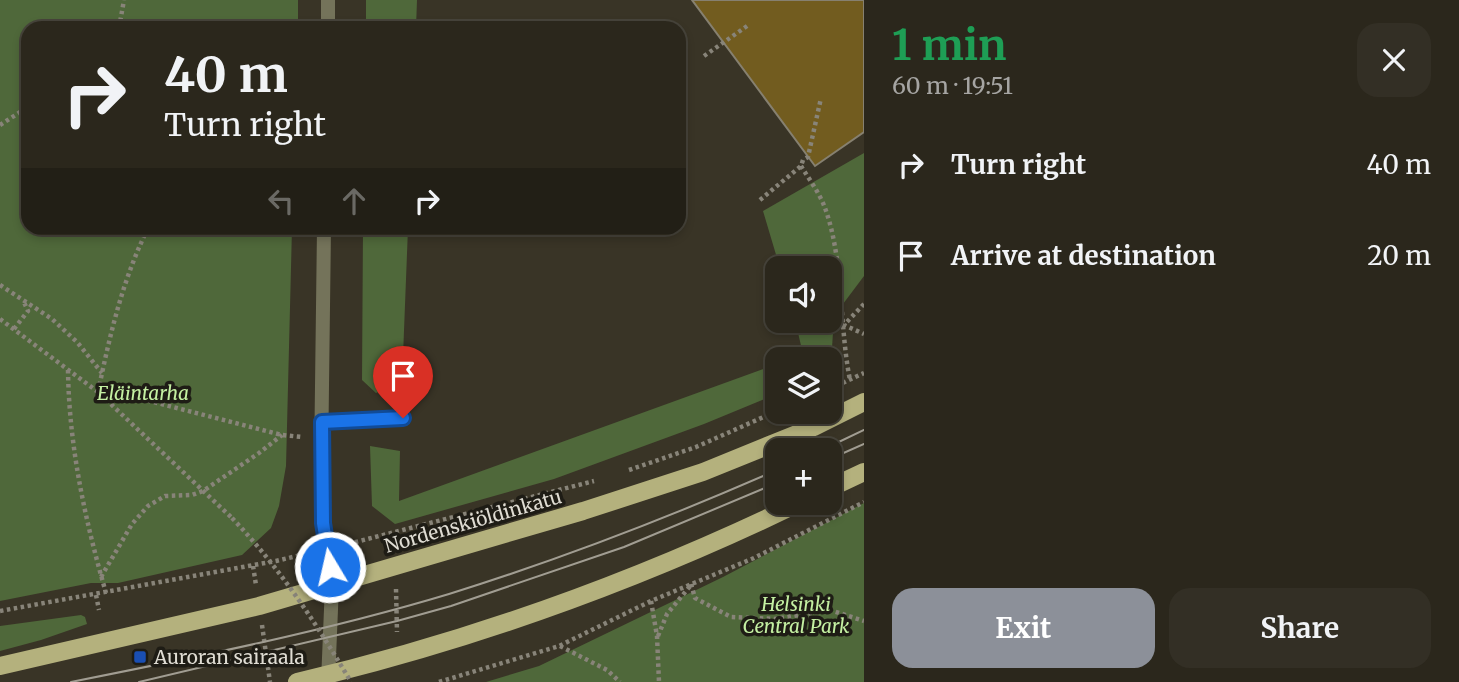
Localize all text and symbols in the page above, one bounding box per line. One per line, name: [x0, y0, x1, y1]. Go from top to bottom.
text: 1 min: [892, 19, 1006, 71]
button: close: [1357, 23, 1431, 97]
text: 40 m: [164, 44, 288, 105]
icon: right: [49, 49, 140, 140]
text: 60 m · 19:51: [892, 71, 1013, 100]
text: Turn right: [164, 105, 326, 145]
icon: right: [892, 146, 930, 184]
text: Turn right: [951, 148, 1086, 181]
text: 40 m: [1367, 148, 1431, 181]
icon: left: [262, 182, 300, 220]
icon: ahead: [335, 182, 373, 220]
icon: right: [408, 182, 446, 220]
icon: arrive: [892, 237, 930, 275]
text: Arrive at destination: [951, 239, 1216, 272]
text: 20 m: [1367, 239, 1431, 272]
map controls: [765, 256, 842, 515]
button: sound: [765, 256, 842, 333]
pin: [373, 346, 433, 418]
button: layers: [765, 347, 842, 424]
icon: arrive: [384, 357, 422, 395]
park label: Eläintarha: [97, 381, 189, 405]
button: +: [765, 438, 842, 515]
street label: Nordenskiöldinkatu: [382, 484, 564, 558]
position arrow: [293, 530, 367, 604]
button: Exit: [892, 588, 1155, 668]
button: Share: [1169, 588, 1431, 668]
park label: Helsinki Central Park: [742, 592, 850, 638]
place label: Auroran sairaala: [153, 645, 305, 669]
marker: Auroran sairaala: [132, 649, 148, 665]

